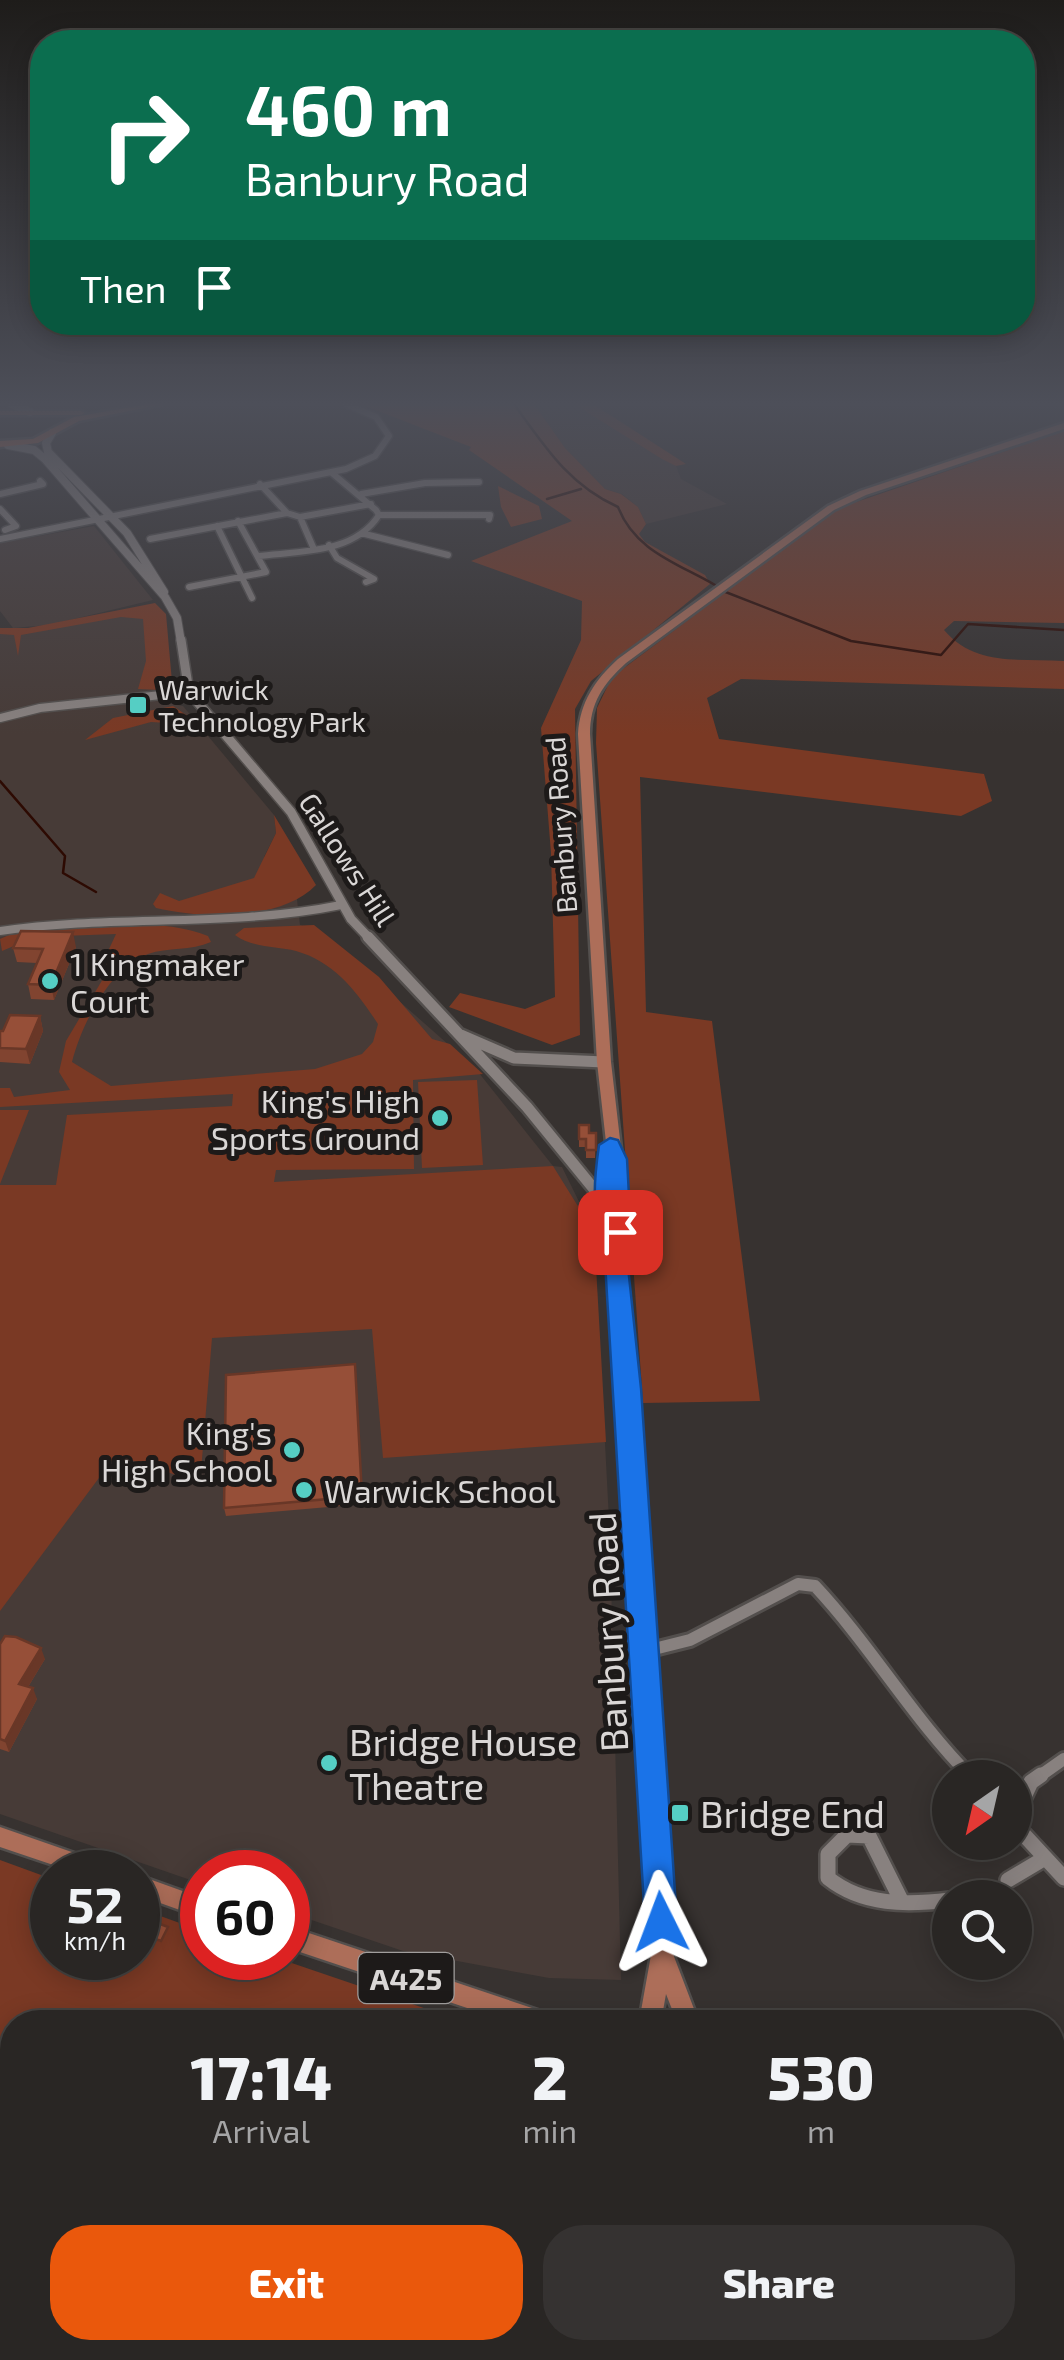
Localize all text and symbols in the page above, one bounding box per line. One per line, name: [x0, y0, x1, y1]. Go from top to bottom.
text: 460 m: [245, 66, 452, 150]
icon: right: [80, 70, 210, 200]
text: Banbury Road: [245, 151, 530, 205]
icon: arrive: [187, 260, 242, 315]
text: Then: [80, 265, 167, 311]
place label: Warwick Technology Park: [158, 672, 366, 738]
marker: Warwick Technology Park: [127, 694, 149, 716]
street label: Banbury Road: [537, 735, 583, 915]
street label: Gallows Hill: [293, 786, 404, 932]
place label: 1 Kingmaker Court: [70, 944, 245, 1019]
marker: 1 Kingmaker Court: [39, 970, 61, 992]
place label: King's High Sports Ground: [211, 1081, 420, 1156]
marker: King's High Sports Ground: [429, 1107, 451, 1129]
pin: [578, 1190, 663, 1275]
icon: arrive: [593, 1205, 648, 1260]
place label: King's High School: [101, 1413, 272, 1488]
marker: King's High School: [281, 1439, 303, 1461]
place label: Warwick School: [324, 1471, 556, 1509]
marker: Warwick School: [293, 1479, 315, 1501]
street label: Banbury Road: [578, 1511, 636, 1753]
place label: Bridge House Theatre: [349, 1718, 577, 1808]
marker: Bridge House Theatre: [318, 1752, 340, 1774]
north arrow: [932, 1760, 1032, 1860]
map controls: [932, 1760, 1032, 1980]
place label: Bridge End: [700, 1790, 885, 1836]
marker: Bridge End: [669, 1802, 691, 1824]
speed limit sign: 60: [180, 1850, 310, 1980]
position arrow: [609, 1870, 713, 1974]
text: 52: [67, 1873, 123, 1933]
button: search: [932, 1880, 1032, 1980]
text: km/h: [64, 1925, 126, 1955]
road number: A425: [358, 1953, 454, 2003]
text: 17:14: [191, 2040, 332, 2112]
text: 2: [532, 2040, 567, 2112]
text: 530: [768, 2040, 874, 2112]
text: Arrival: [213, 2111, 310, 2149]
text: min: [522, 2111, 577, 2149]
text: m: [807, 2111, 835, 2149]
button: Exit: [50, 2225, 523, 2340]
button: Share: [543, 2225, 1015, 2340]

